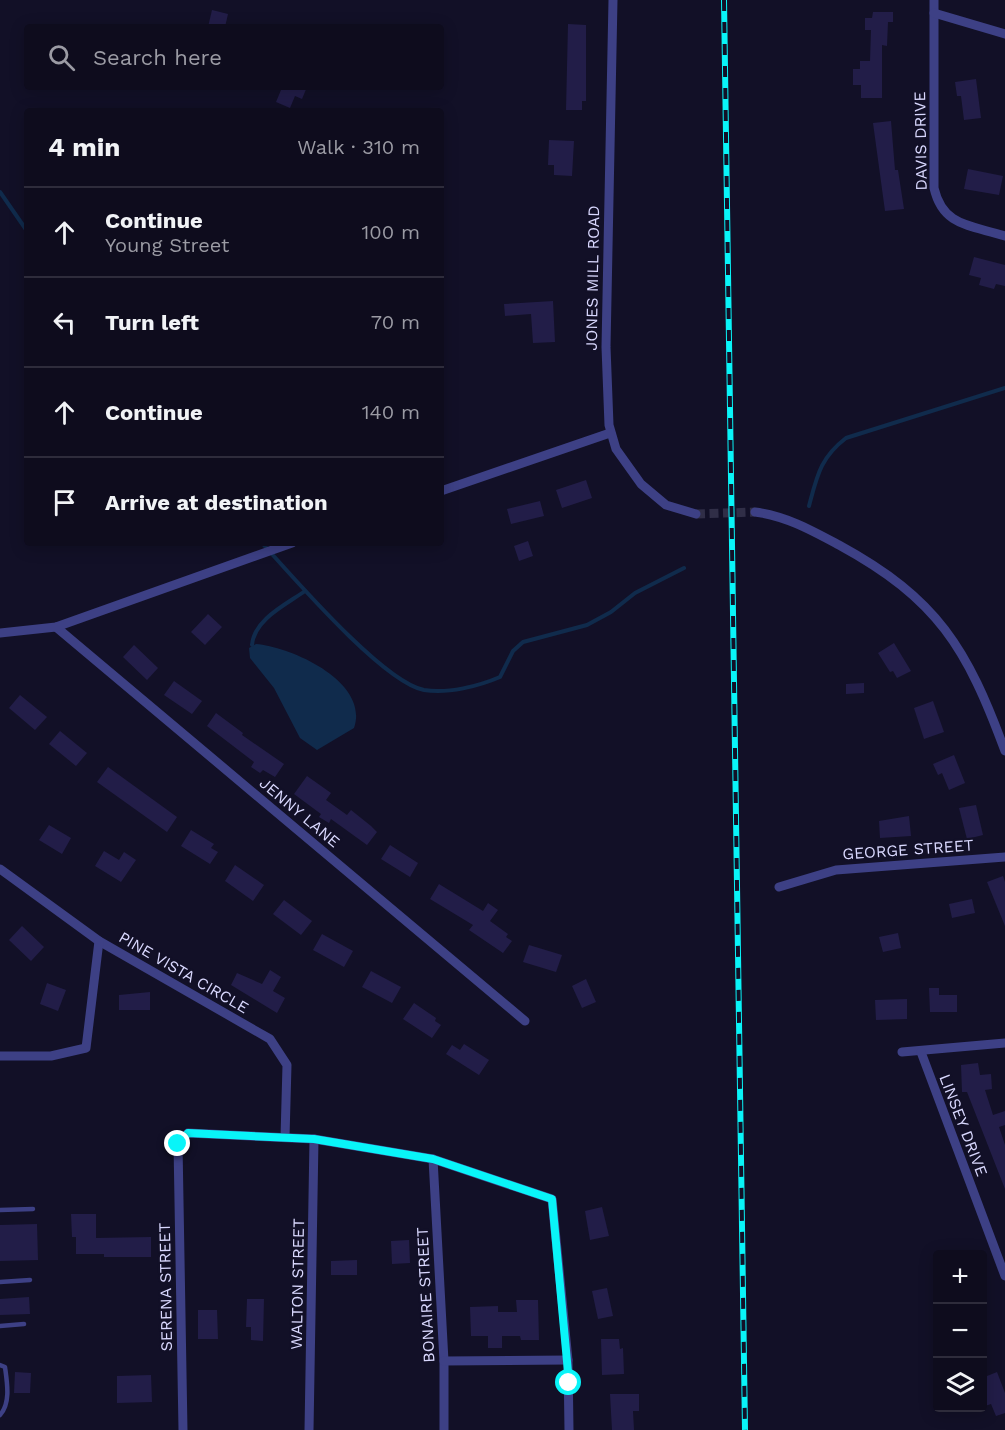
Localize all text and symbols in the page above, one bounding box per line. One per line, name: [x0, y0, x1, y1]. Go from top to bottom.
search box: [24, 24, 444, 90]
icon: search: [45, 41, 78, 74]
text: Search here: [93, 45, 222, 70]
street label: DAVIS DRIVE: [910, 91, 931, 191]
text: 4 min: [48, 132, 120, 162]
text: Walk · 310 m: [297, 135, 420, 159]
street label: JONES MILL ROAD: [582, 205, 603, 351]
text: Continue: [105, 208, 203, 233]
icon: ahead: [48, 216, 81, 249]
text: 100 m: [361, 220, 420, 244]
text: Young Street: [105, 233, 229, 257]
icon: left: [48, 306, 81, 339]
text: Turn left: [105, 310, 199, 335]
text: 70 m: [371, 310, 420, 334]
icon: ahead: [48, 396, 81, 429]
text: Continue: [105, 400, 203, 425]
text: 140 m: [362, 400, 420, 424]
icon: arrive: [48, 486, 81, 519]
text: Arrive at destination: [105, 490, 328, 515]
street label: JENNY LANE: [256, 773, 344, 851]
street label: GEORGE STREET: [842, 835, 975, 864]
street label: PINE VISTA CIRCLE: [115, 927, 252, 1017]
street label: LINSEY DRIVE: [935, 1071, 992, 1179]
route end: [164, 1130, 190, 1156]
street label: WALTON STREET: [287, 1218, 308, 1350]
street label: SERENA STREET: [155, 1222, 176, 1351]
street label: BONAIRE STREET: [412, 1226, 439, 1363]
map controls: [933, 1250, 987, 1412]
button: +: [933, 1250, 987, 1304]
button: −: [933, 1304, 987, 1358]
button: layers: [933, 1358, 987, 1412]
route start: [555, 1369, 581, 1395]

